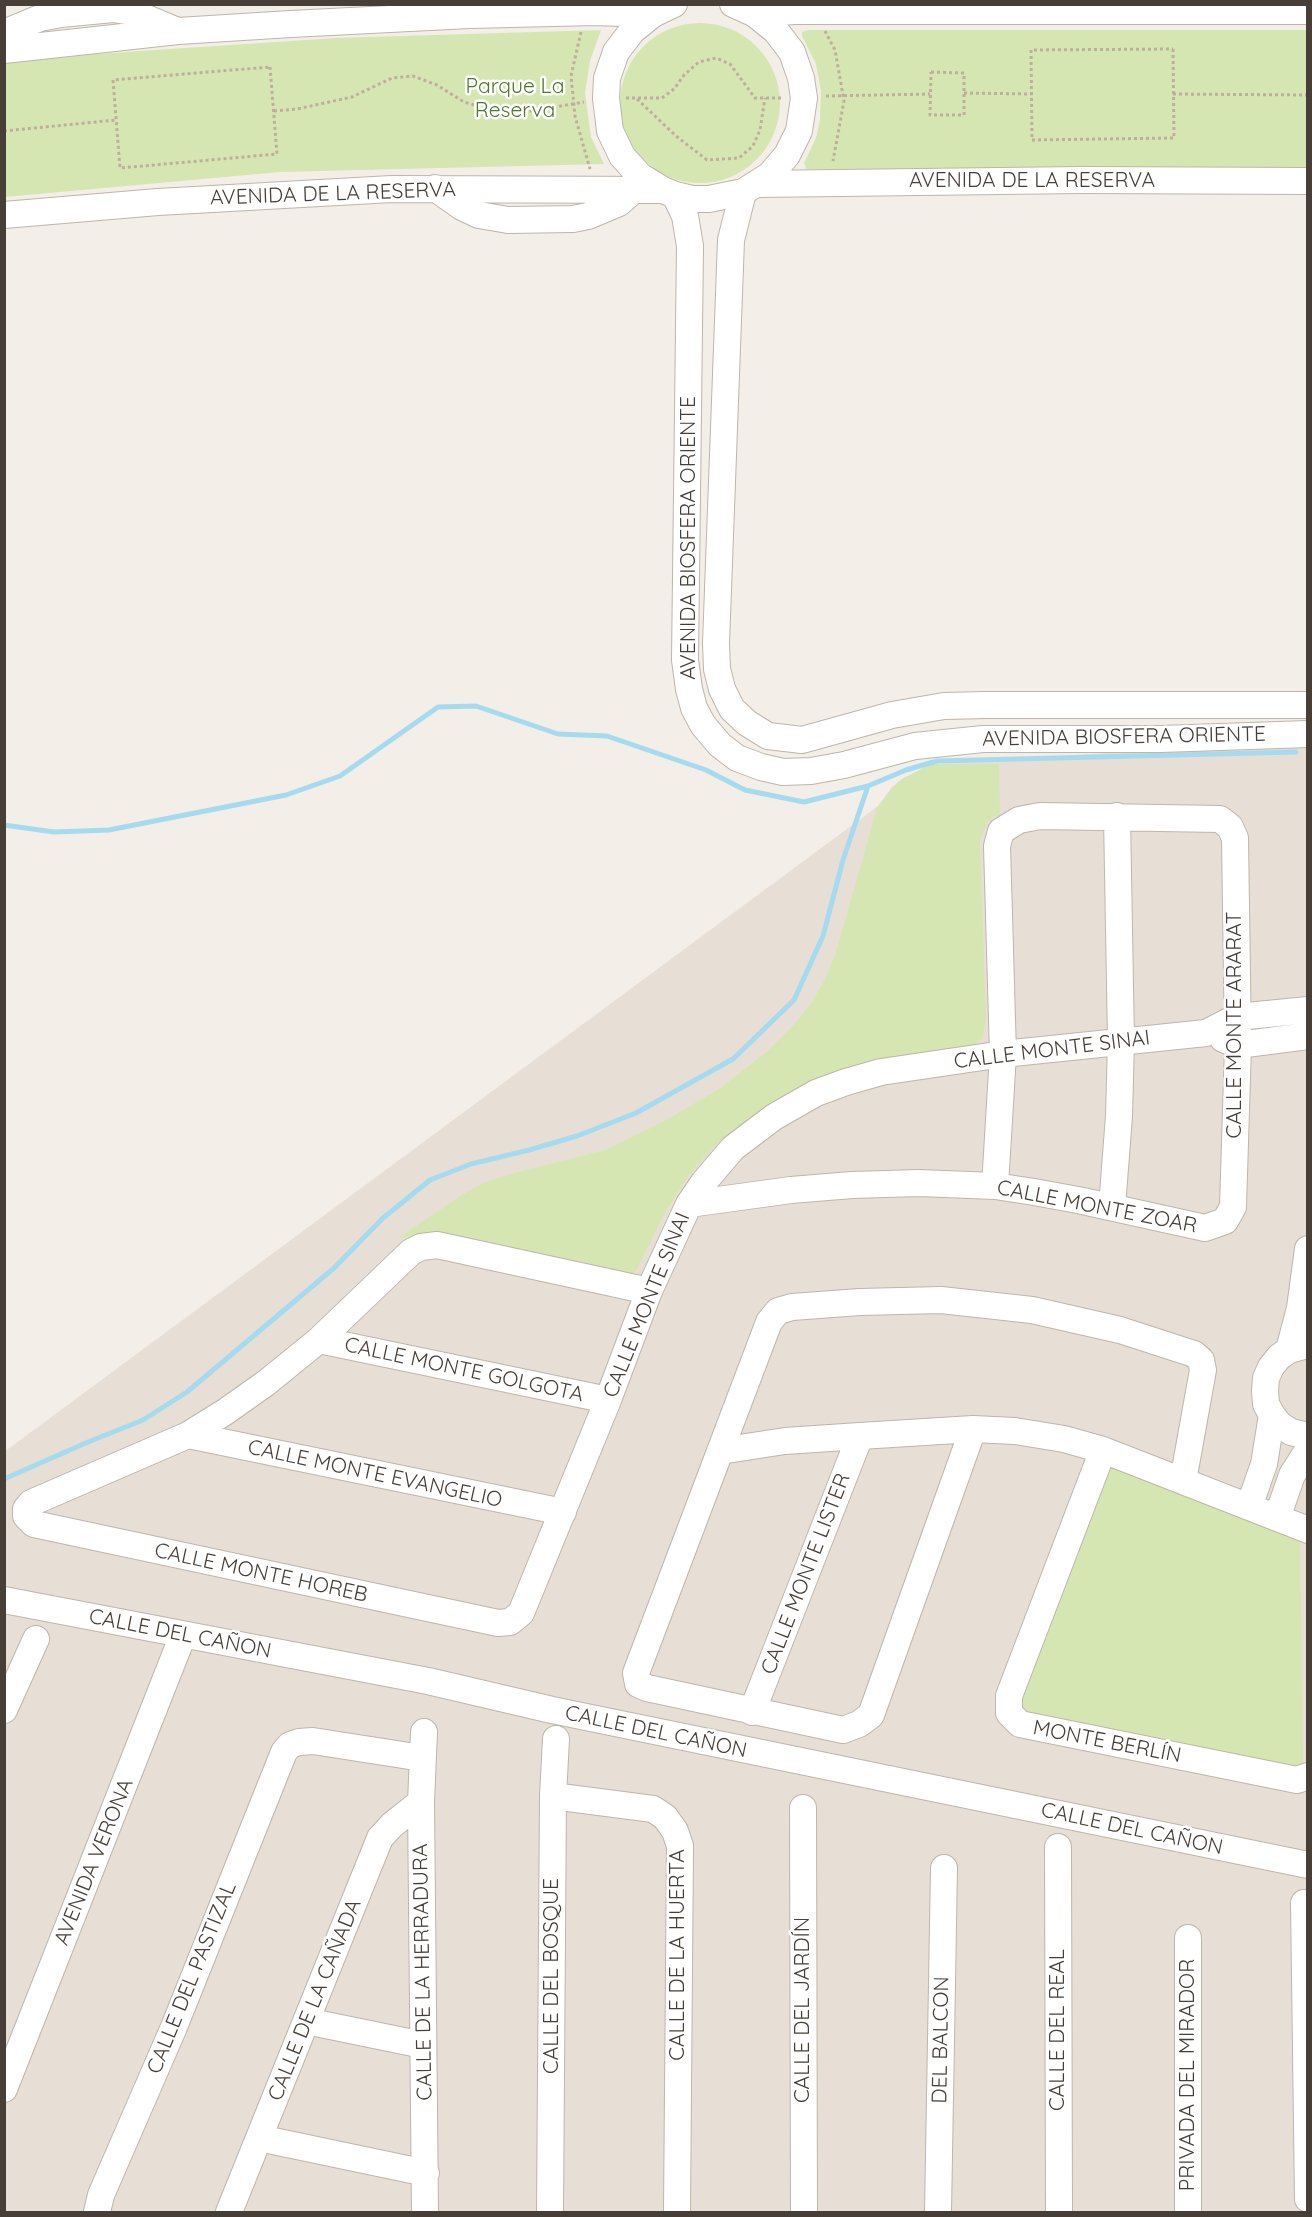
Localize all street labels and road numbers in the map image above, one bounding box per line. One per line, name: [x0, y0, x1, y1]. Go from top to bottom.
street label: AVENIDA DE LA RESERVA: [909, 168, 1155, 194]
street label: AVENIDA DE LA RESERVA: [210, 177, 456, 211]
street label: AVENIDA BIOSFERA ORIENTE: [676, 396, 702, 680]
street label: AVENIDA BIOSFERA ORIENTE: [982, 722, 1266, 752]
street label: CALLE MONTE ARARAT: [1222, 912, 1248, 1138]
street label: CALLE MONTE SINAI: [952, 1025, 1152, 1075]
street label: CALLE MONTE ZOAR: [995, 1175, 1199, 1239]
street label: CALLE MONTE SINAI: [598, 1209, 696, 1401]
street label: CALLE MONTE GOLGOTA: [342, 1332, 586, 1408]
street label: CALLE MONTE EVANGELIO: [245, 1435, 505, 1513]
street label: CALLE MONTE LISTER: [756, 1470, 856, 1678]
street label: CALLE MONTE HOREB: [152, 1538, 370, 1608]
street label: CALLE DEL CAÑON: [87, 1604, 273, 1664]
street label: CALLE DEL CAÑON: [563, 1700, 749, 1764]
street label: MONTE BERLÍN: [1031, 1715, 1183, 1769]
street label: AVENIDA VERONA: [49, 1775, 139, 1949]
street label: CALLE DEL CAÑON: [1039, 1797, 1225, 1861]
street label: CALLE DE LA HERRADURA: [408, 1843, 438, 2101]
street label: CALLE DE LA HUERTA: [665, 1849, 691, 2061]
street label: CALLE DEL PASTIZAL: [142, 1878, 242, 2078]
street label: CALLE DEL BOSQUE: [539, 1878, 565, 2074]
street label: CALLE DE LA CAÑADA: [263, 1895, 367, 2105]
street label: CALLE DEL JARDÍN: [790, 1917, 816, 2103]
street label: CALLE DEL REAL: [1045, 1949, 1071, 2111]
street label: PRIVADA DEL MIRADOR: [1175, 1959, 1201, 2191]
street label: DEL BALCON: [927, 1976, 955, 2104]

